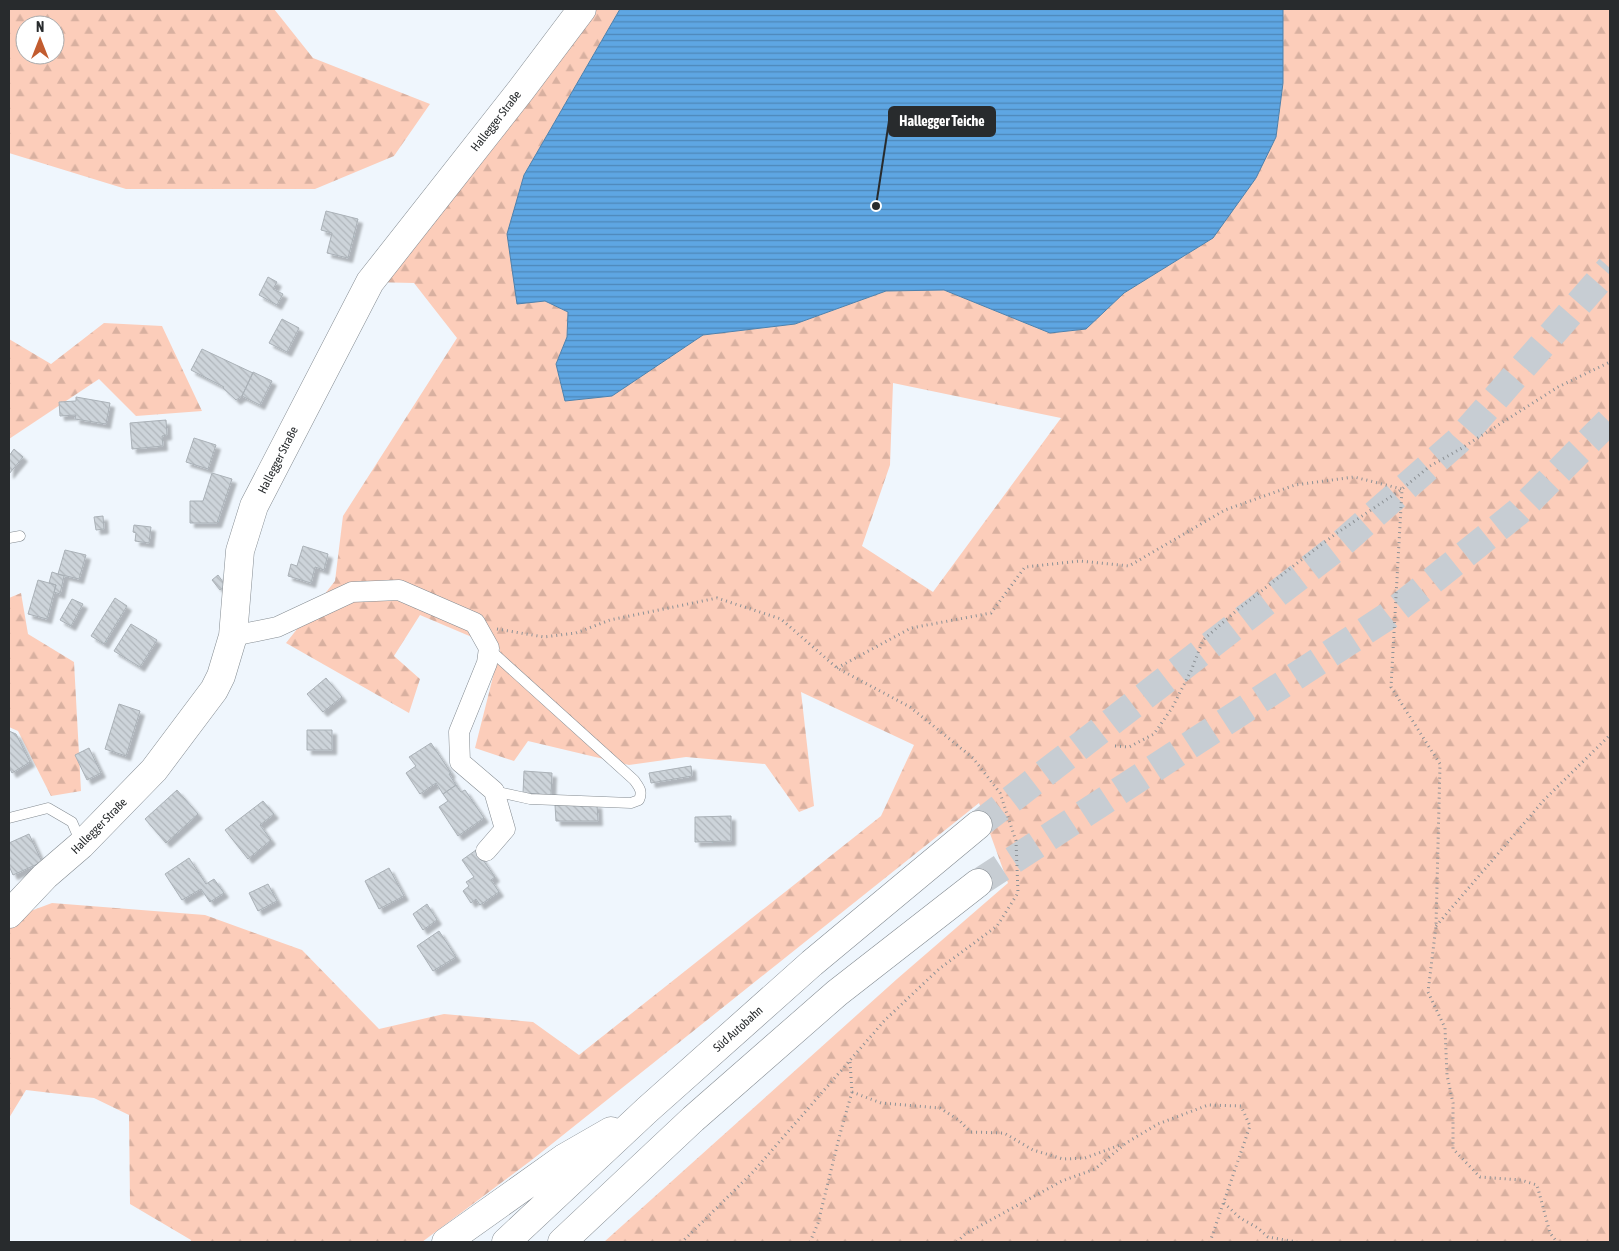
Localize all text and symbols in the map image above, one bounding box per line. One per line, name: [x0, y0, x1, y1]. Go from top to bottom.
north arrow: [15, 15, 65, 65]
text: N: [36, 19, 44, 35]
street label: Hallegger Straße: [468, 88, 524, 154]
callout: Hallegger Teiche: [889, 107, 995, 136]
text: Hallegger Teiche: [899, 113, 985, 129]
street label: Hallegger Straße: [255, 424, 301, 496]
street label: Hallegger Straße: [68, 795, 130, 857]
street label: Süd Autobahn: [710, 1003, 766, 1055]

